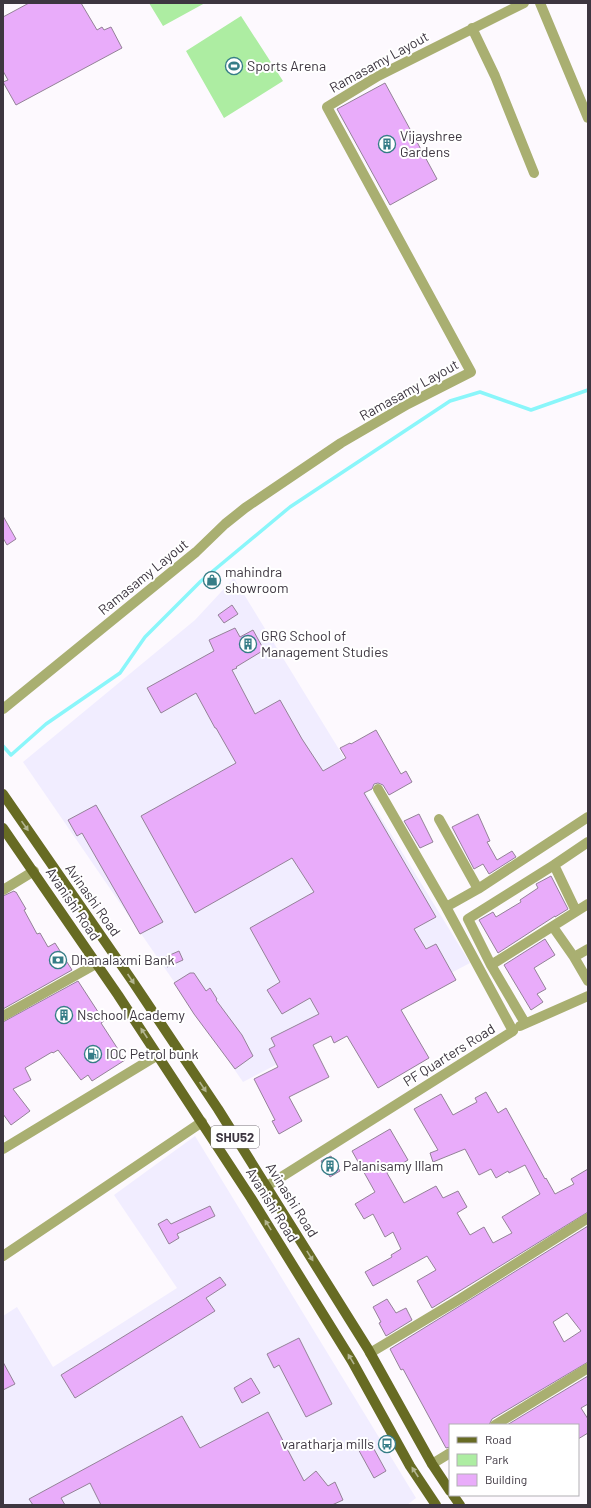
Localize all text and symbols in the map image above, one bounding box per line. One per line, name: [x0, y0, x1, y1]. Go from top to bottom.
street label: Ramasamy Layout: [326, 27, 431, 96]
sports icon: Sports Arena: [224, 56, 244, 76]
place label: Sports Arena: [247, 57, 326, 74]
place label: Vijayshree Gardens: [400, 127, 463, 160]
building icon: Vijayshree Gardens: [377, 134, 397, 154]
street label: Ramasamy Layout: [356, 355, 461, 424]
street label: Ramasamy Layout: [94, 535, 191, 618]
place label: mahindra showroom: [225, 563, 289, 596]
shop icon: mahindra showroom: [202, 570, 222, 590]
place label: GRG School of Management Studies: [261, 627, 389, 660]
building icon: GRG School of Management Studies: [238, 634, 258, 654]
one-way arrow: [21, 821, 29, 831]
street label: Avinashi Road: [62, 860, 125, 939]
street label: Avanishi Road: [43, 864, 104, 943]
bank icon: Dhanalaxmi Bank: [48, 950, 68, 970]
place label: Dhanalaxmi Bank: [71, 951, 174, 968]
one-way arrow: [127, 974, 135, 984]
building icon: Nschool Academy: [54, 1005, 74, 1025]
place label: Nschool Academy: [77, 1006, 186, 1023]
street label: PF Quarters Road: [400, 1020, 498, 1090]
one-way arrow: [140, 1028, 148, 1039]
fuel station icon: IOC Petrol bunk: [83, 1044, 103, 1064]
place label: IOC Petrol bunk: [106, 1045, 199, 1062]
one-way arrow: [199, 1082, 207, 1092]
road number: SHU52: [211, 1126, 259, 1148]
building icon: Palanisamy Illam: [320, 1156, 340, 1176]
place label: Palanisamy Illam: [343, 1157, 443, 1174]
street label: Avinashi Road: [263, 1159, 322, 1240]
street label: Avanishi Road: [243, 1164, 302, 1245]
one-way arrow: [264, 1219, 271, 1231]
one-way arrow: [307, 1250, 314, 1262]
one-way arrow: [347, 1354, 355, 1364]
legend: [449, 1424, 579, 1496]
text: Road: [485, 1432, 512, 1446]
bus stop icon: varatharja mills: [377, 1434, 397, 1454]
place label: varatharja mills: [282, 1435, 374, 1452]
text: Park: [485, 1452, 509, 1466]
one-way arrow: [411, 1466, 418, 1478]
text: Building: [485, 1472, 527, 1486]

